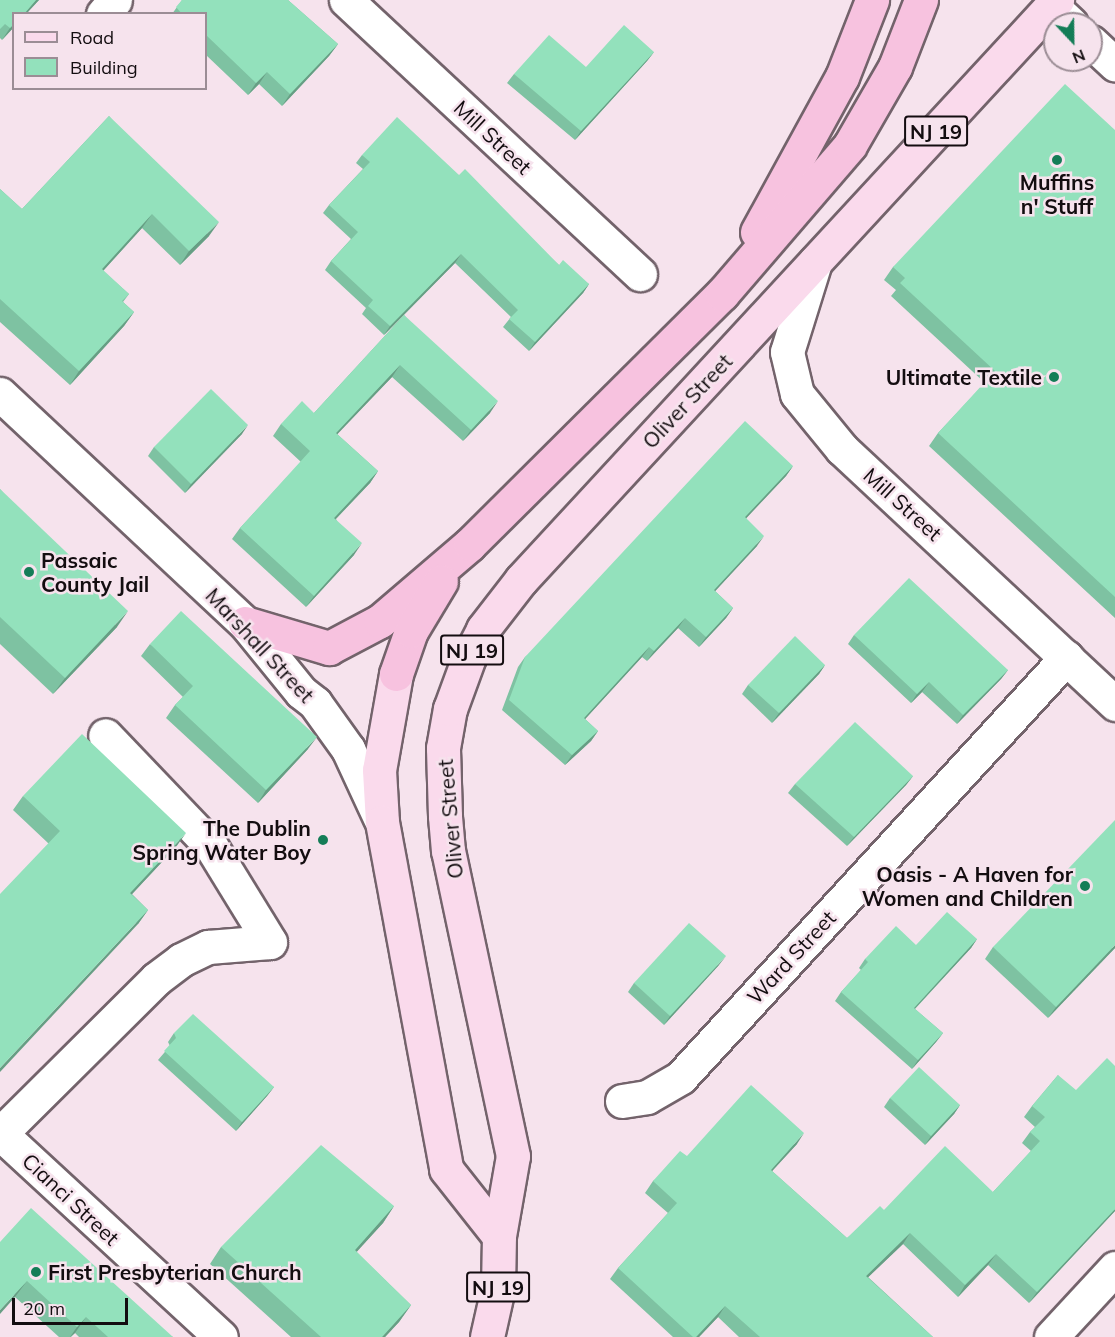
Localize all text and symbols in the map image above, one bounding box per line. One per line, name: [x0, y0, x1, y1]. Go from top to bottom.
legend: [12, 12, 207, 90]
north arrow: [1043, 12, 1103, 72]
text: Road: [70, 26, 114, 49]
text: N: [1070, 45, 1088, 68]
text: Building: [70, 56, 138, 79]
street label: Mill Street: [449, 95, 537, 179]
road number: NJ 19: [903, 114, 969, 148]
marker: Muffins n' Stuff: [1050, 153, 1064, 167]
place label: Muffins n' Stuff: [1020, 169, 1094, 219]
street label: Oliver Street: [637, 349, 737, 453]
place label: Ultimate Textile: [886, 364, 1042, 390]
marker: Ultimate Textile: [1047, 370, 1061, 384]
street label: Mill Street: [859, 462, 947, 546]
place label: Passaic County Jail: [41, 547, 149, 597]
marker: Passaic County Jail: [22, 565, 36, 579]
street label: Marshall Street: [201, 583, 319, 707]
road number: NJ 19: [439, 633, 505, 667]
street label: Oliver Street: [432, 758, 468, 880]
place label: The Dublin Spring Water Boy: [132, 815, 311, 865]
marker: The Dublin Spring Water Boy: [316, 833, 330, 847]
place label: Oasis - A Haven for Women and Children: [862, 861, 1073, 911]
marker: Oasis - A Haven for Women and Children: [1078, 879, 1092, 893]
street label: Ward Street: [741, 905, 841, 1009]
street label: Cianci Street: [17, 1148, 125, 1250]
place label: First Presbyterian Church: [48, 1259, 302, 1285]
marker: First Presbyterian Church: [29, 1265, 43, 1279]
road number: NJ 19: [465, 1270, 531, 1304]
scale bar: [15, 1286, 130, 1324]
text: 20 m: [23, 1297, 65, 1320]

